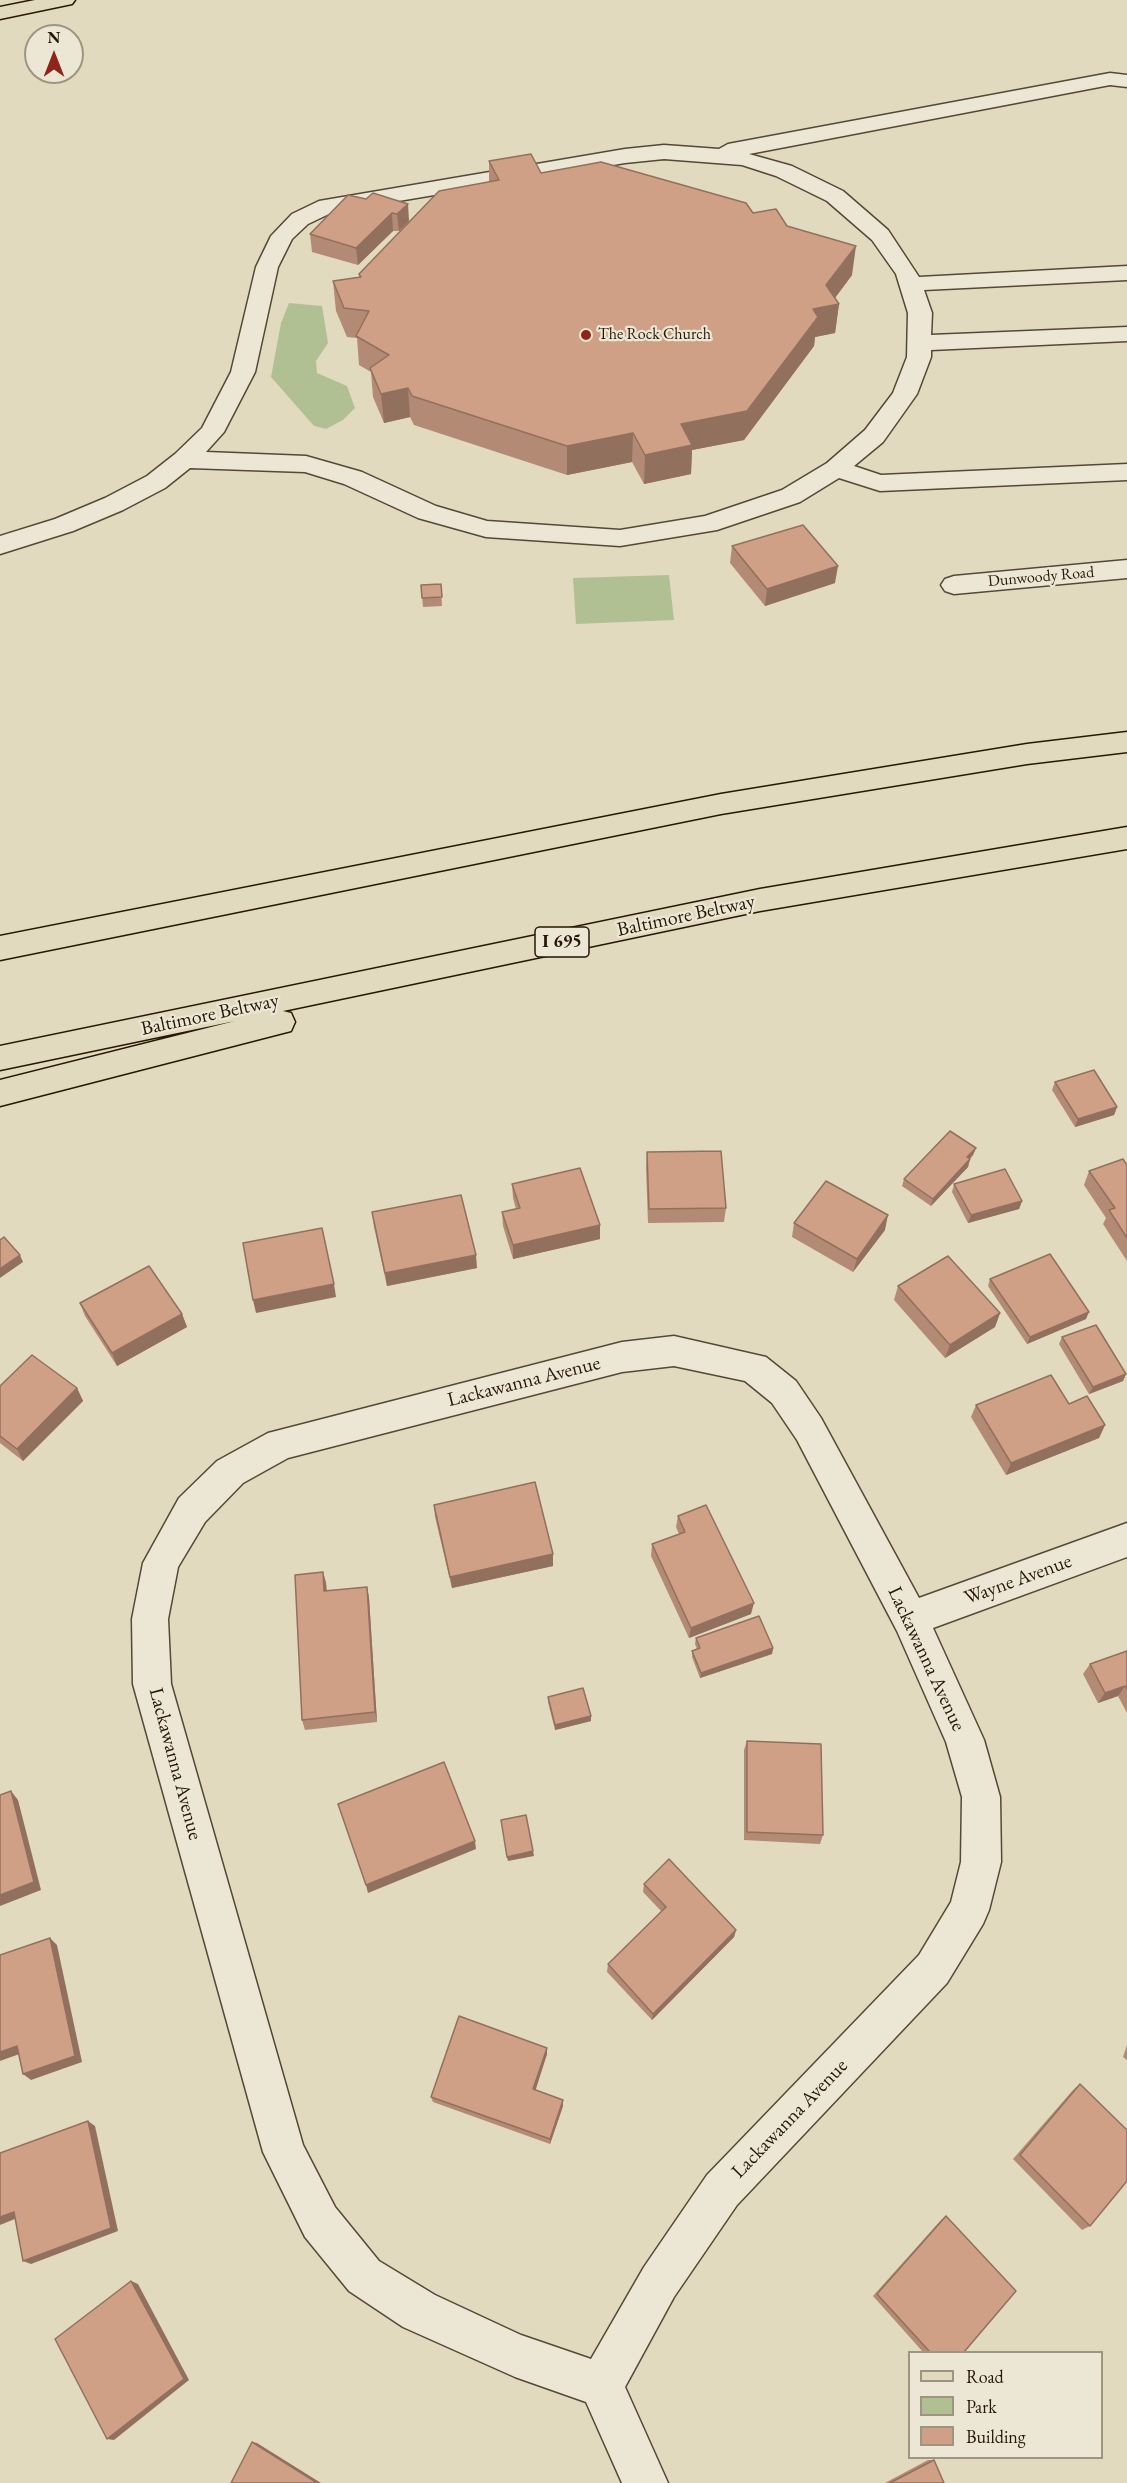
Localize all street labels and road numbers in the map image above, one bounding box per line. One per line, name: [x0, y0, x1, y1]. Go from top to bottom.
street label: Dunwoody Road: [987, 563, 1095, 591]
street label: Baltimore Beltway: [615, 890, 757, 942]
road number: I 695: [535, 927, 589, 957]
street label: Baltimore Beltway: [139, 989, 281, 1041]
street label: Lackawanna Avenue: [445, 1351, 603, 1413]
street label: Wayne Avenue: [961, 1549, 1075, 1611]
street label: Lackawanna Avenue: [882, 1583, 970, 1735]
street label: Lackawanna Avenue: [143, 1685, 207, 1843]
street label: Lackawanna Avenue: [727, 2054, 853, 2184]

